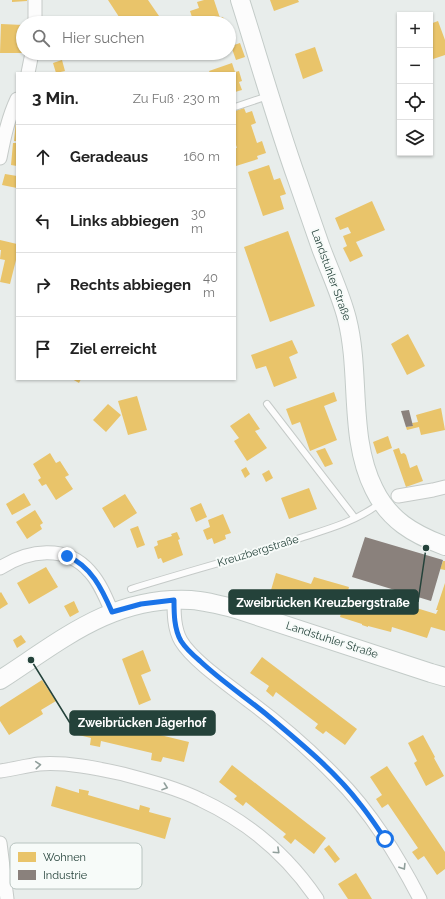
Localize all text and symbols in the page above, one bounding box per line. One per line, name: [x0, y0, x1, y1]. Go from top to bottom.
map controls: [397, 12, 433, 156]
button: +: [397, 12, 433, 48]
search box: [16, 16, 236, 60]
icon: search: [30, 27, 52, 49]
text: Hier suchen: [62, 29, 145, 47]
button: −: [397, 48, 433, 84]
button: locate: [397, 84, 433, 120]
text: 3 Min.: [32, 88, 79, 108]
text: Zu Fuß · 230 m: [133, 91, 220, 106]
button: layers: [397, 120, 433, 156]
icon: ahead: [32, 146, 54, 168]
text: Geradeaus: [70, 148, 148, 166]
text: 160 m: [183, 149, 220, 164]
text: 30 m: [191, 206, 206, 236]
icon: left: [32, 210, 54, 232]
text: Links abbiegen: [70, 212, 179, 230]
street label: Landstuhler Straße: [308, 228, 354, 323]
text: 40 m: [203, 270, 218, 300]
icon: right: [32, 274, 54, 296]
text: Rechts abbiegen: [70, 276, 191, 294]
icon: arrive: [32, 338, 54, 360]
text: Ziel erreicht: [70, 340, 157, 358]
street label: Kreuzbergstraße: [216, 532, 301, 570]
route end: [58, 547, 76, 565]
callout: Zweibrücken Kreuzbergstraße: [229, 590, 418, 614]
text: Zweibrücken Kreuzbergstraße: [236, 596, 410, 610]
street label: Landstuhler Straße: [284, 619, 380, 661]
callout: Zweibrücken Jägerhof: [70, 711, 215, 735]
text: Zweibrücken Jägerhof: [78, 716, 207, 730]
one-way arrow: [35, 760, 41, 769]
one-way arrow: [162, 782, 169, 791]
route start: [376, 830, 394, 848]
legend: [10, 843, 142, 889]
one-way arrow: [272, 847, 280, 854]
text: Wohnen: [43, 851, 86, 864]
one-way arrow: [398, 863, 405, 870]
text: Industrie: [43, 869, 88, 882]

